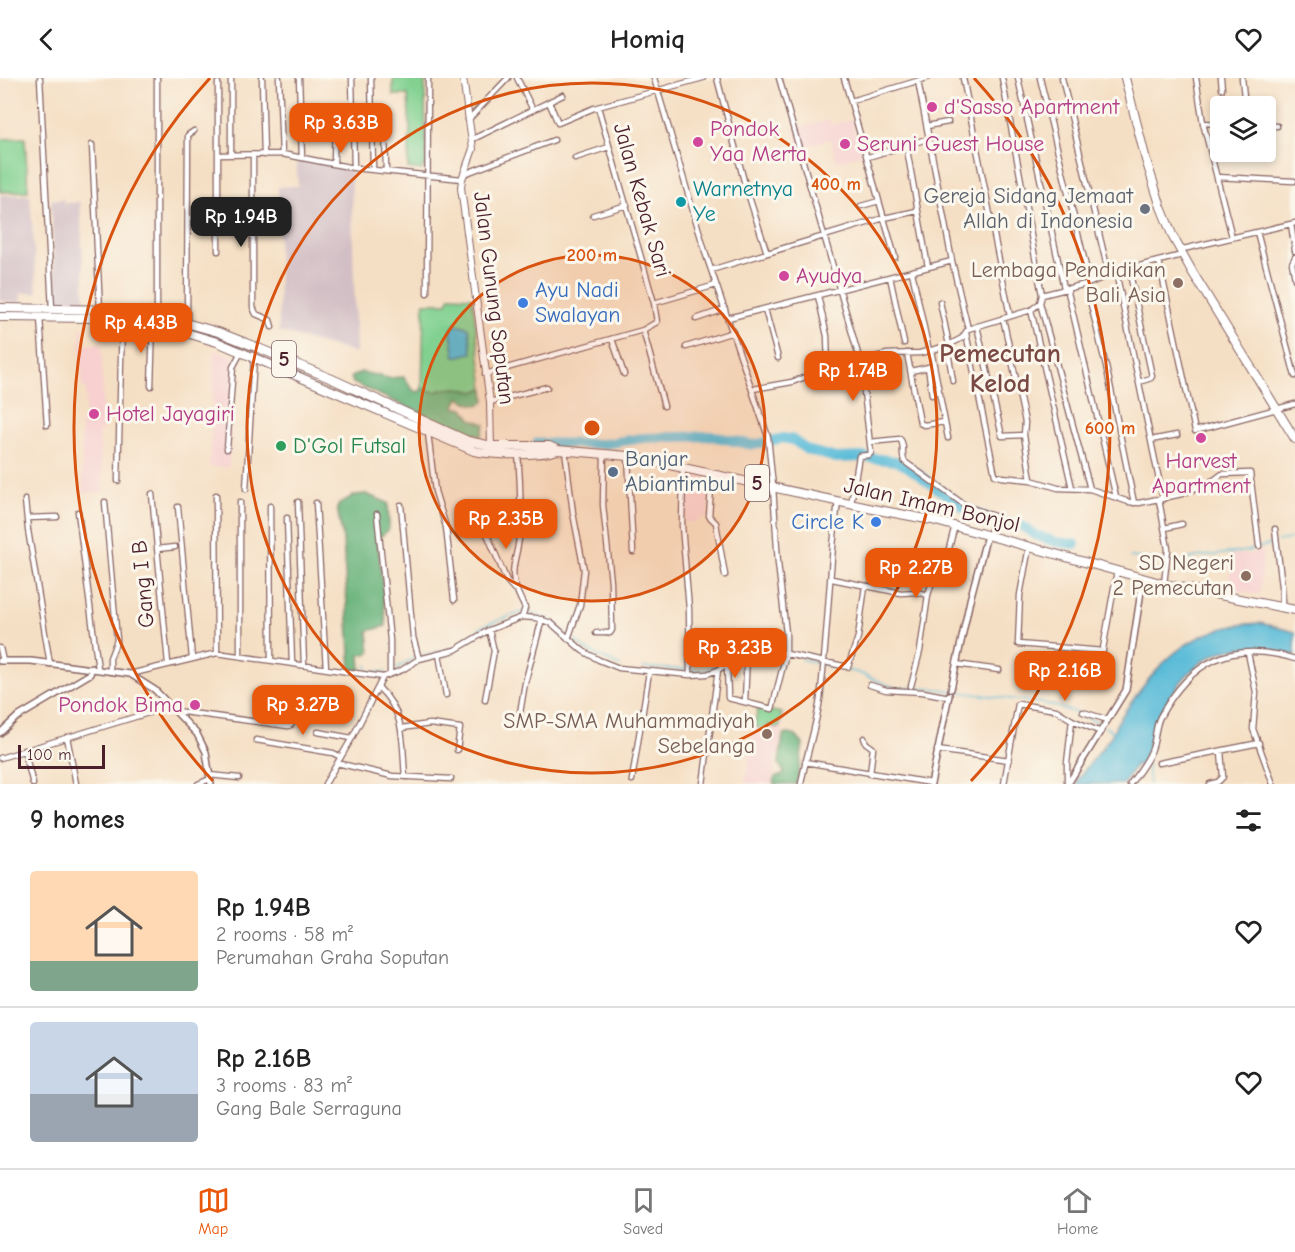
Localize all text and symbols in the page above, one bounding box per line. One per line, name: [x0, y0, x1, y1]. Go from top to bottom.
icon: back: [30, 23, 63, 56]
icon: heart: [1232, 23, 1265, 56]
text: Homiq: [610, 24, 685, 55]
place label: d'Sasso Apartment: [944, 94, 1120, 120]
map controls: [1210, 96, 1276, 162]
button: layers: [1210, 96, 1276, 162]
marker: d'Sasso Apartment: [925, 100, 939, 114]
pin: Rp 3.63B: [279, 103, 403, 154]
text: Rp 3.63B: [303, 111, 379, 134]
place label: Pondok Yaa Merta: [710, 116, 807, 167]
street label: Jalan Kebak Sari: [608, 120, 676, 280]
place label: Seruni Guest House: [857, 131, 1044, 157]
marker: Pondok Yaa Merta: [691, 135, 705, 149]
marker: Seruni Guest House: [838, 137, 852, 151]
text: 400 m: [811, 174, 861, 195]
place label: Warnetnya Ye: [693, 176, 793, 227]
place label: Gereja Sidang Jemaat Allah di Indonesia: [923, 183, 1134, 234]
street label: Jalan Gunung Soputan: [468, 190, 520, 406]
marker: Warnetnya Ye: [674, 195, 688, 209]
pin: Rp 1.94B: [179, 197, 303, 248]
marker: Gereja Sidang Jemaat Allah di Indonesia: [1138, 202, 1152, 216]
text: Rp 1.94B: [205, 205, 277, 228]
text: 200 m: [567, 245, 617, 266]
place label: Lembaga Pendidikan Bali Asia: [971, 257, 1166, 308]
place label: Ayudya: [796, 263, 862, 289]
marker: Ayudya: [777, 269, 791, 283]
marker: Lembaga Pendidikan Bali Asia: [1171, 276, 1185, 290]
place label: Ayu Nadi Swalayan: [535, 277, 620, 328]
marker: Ayu Nadi Swalayan: [516, 296, 530, 310]
pin: Rp 4.43B: [79, 303, 203, 354]
text: Rp 4.43B: [104, 311, 178, 334]
district label: Pemecutan Kelod: [939, 339, 1061, 399]
road number: 5: [272, 341, 296, 377]
pin: Rp 1.74B: [791, 351, 915, 402]
text: Rp 1.74B: [818, 359, 888, 382]
place label: Hotel Jayagiri: [106, 401, 235, 427]
marker: Hotel Jayagiri: [87, 407, 101, 421]
centre of rings: [582, 418, 602, 438]
text: 600 m: [1085, 418, 1135, 439]
marker: Harvest Apartment: [1194, 431, 1208, 445]
place label: D'Gol Futsal: [293, 433, 406, 459]
marker: D'Gol Futsal: [274, 439, 288, 453]
place label: Banjar Abiantimbul: [625, 446, 735, 497]
place label: Harvest Apartment: [1152, 448, 1251, 499]
marker: Banjar Abiantimbul: [606, 465, 620, 479]
road number: 5: [745, 465, 769, 501]
street label: Jalan Imam Bonjol: [841, 472, 1023, 538]
pin: Rp 2.35B: [444, 499, 568, 550]
text: Rp 2.35B: [468, 507, 544, 530]
place label: Circle K: [791, 509, 864, 535]
marker: Circle K: [869, 515, 883, 529]
street label: Gang I B: [126, 539, 160, 629]
pin: Rp 2.27B: [854, 548, 978, 599]
place label: SD Negeri 2 Pemecutan: [1112, 550, 1234, 601]
text: Rp 2.27B: [879, 556, 953, 579]
marker: SD Negeri 2 Pemecutan: [1239, 569, 1253, 583]
pin: Rp 3.23B: [673, 628, 797, 679]
text: Rp 3.23B: [698, 636, 772, 659]
pin: Rp 2.16B: [1003, 651, 1127, 702]
text: Rp 2.16B: [1028, 659, 1102, 682]
pin: Rp 3.27B: [241, 685, 365, 736]
place label: Pondok Bima: [58, 692, 183, 718]
text: Rp 3.27B: [266, 693, 340, 716]
marker: Pondok Bima: [188, 698, 202, 712]
place label: SMP-SMA Muhammadiyah Sebelanga: [503, 708, 755, 759]
marker: SMP-SMA Muhammadiyah Sebelanga: [760, 727, 774, 741]
scale bar: [18, 742, 105, 770]
text: 100 m: [27, 746, 71, 764]
icon: filters: [1232, 804, 1265, 837]
text: 9 homes: [30, 805, 125, 835]
text: Rp 1.94B: [216, 893, 311, 923]
icon: home: [78, 895, 150, 967]
icon: heart: [1232, 915, 1265, 948]
text: 2 rooms · 58 m²: [216, 923, 353, 946]
text: Perumahan Graha Soputan: [216, 946, 449, 969]
text: Rp 2.16B: [216, 1044, 311, 1074]
icon: home: [78, 1046, 150, 1118]
icon: heart: [1232, 1066, 1265, 1099]
text: 3 rooms · 83 m²: [216, 1074, 352, 1097]
text: Gang Bale Serraguna: [216, 1097, 402, 1120]
tab: Map: [197, 1184, 230, 1238]
tab: Saved: [623, 1184, 663, 1238]
tab: Home: [1057, 1184, 1098, 1238]

